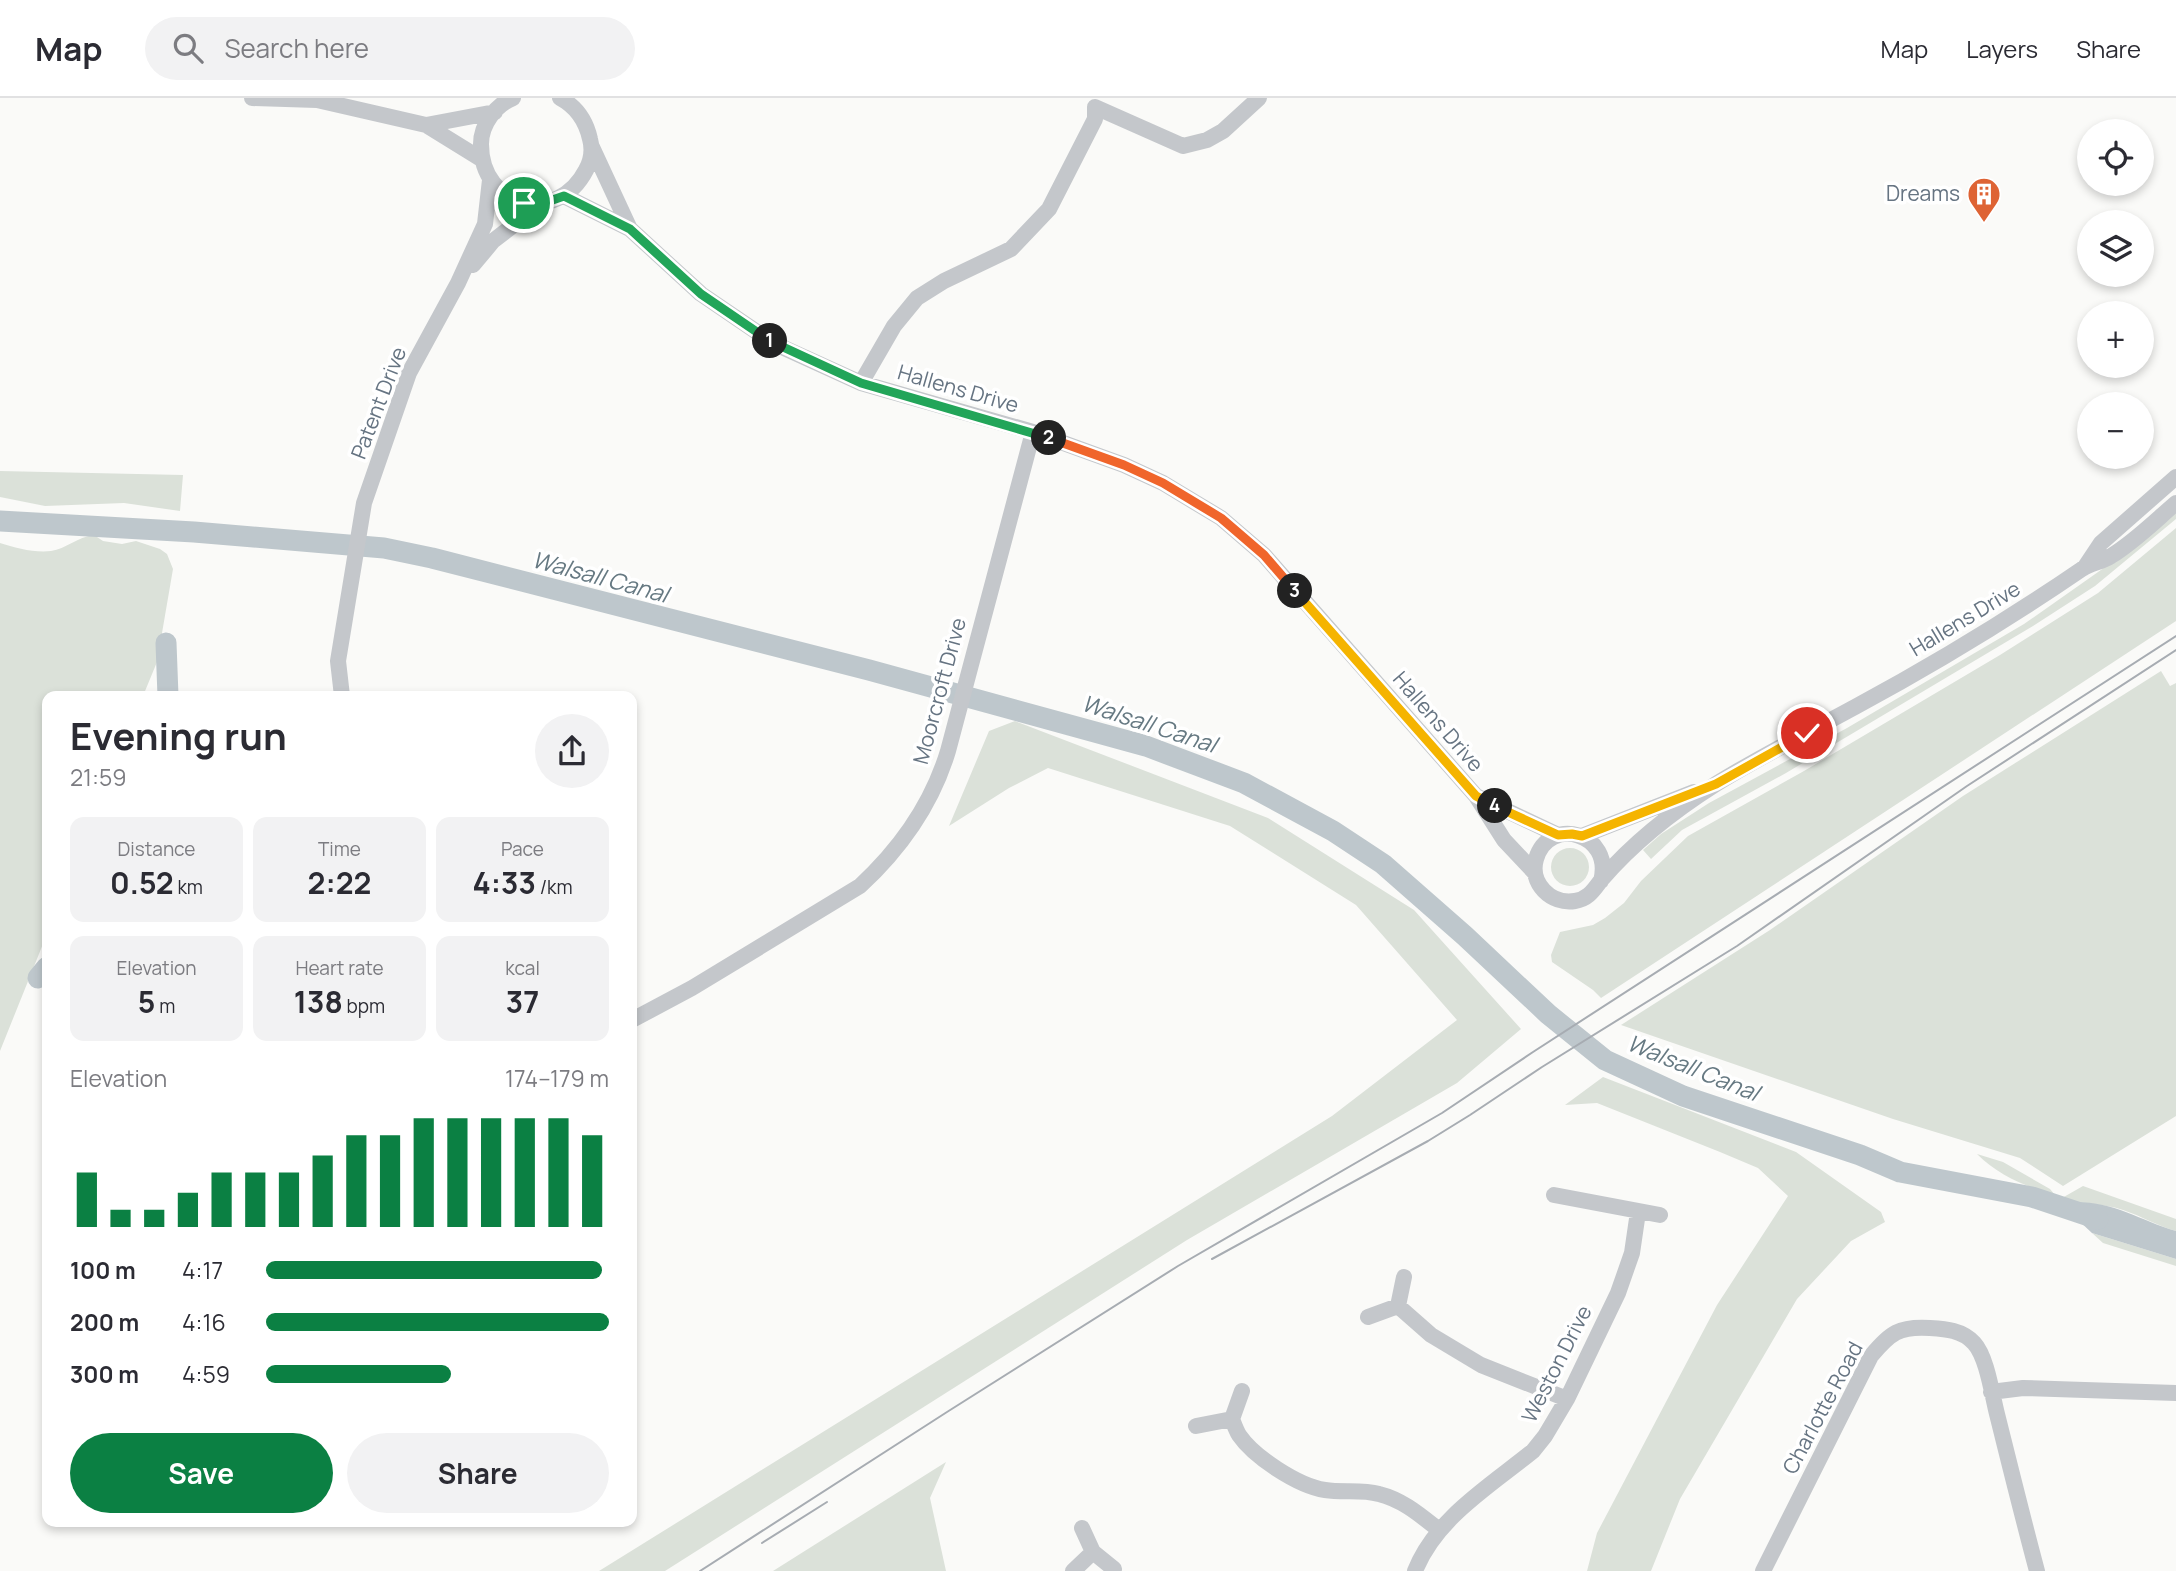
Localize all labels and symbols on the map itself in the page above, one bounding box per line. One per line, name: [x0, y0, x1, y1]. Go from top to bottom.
pin: [494, 173, 554, 233]
building icon: Dreams: [1965, 175, 2003, 224]
place label: Dreams: [1886, 179, 1960, 207]
pin: 1: [752, 324, 788, 358]
street label: Patent Drive: [344, 343, 412, 463]
street label: Hallens Drive: [895, 357, 1022, 419]
pin: 2: [1032, 420, 1066, 456]
water label: Walsall Canal: [529, 542, 674, 610]
pin: 3: [1278, 574, 1312, 608]
street label: Hallens Drive: [1904, 574, 2025, 662]
street label: Moorcroft Drive: [906, 614, 972, 767]
street label: Hallens Drive: [1387, 665, 1490, 778]
water label: Walsall Canal: [1078, 686, 1223, 761]
pin: [1777, 703, 1837, 763]
pin: 4: [1478, 788, 1512, 824]
water label: Walsall Canal: [1623, 1026, 1767, 1109]
street label: Weston Drive: [1515, 1300, 1598, 1427]
street label: Charlotte Road: [1776, 1337, 1869, 1479]

